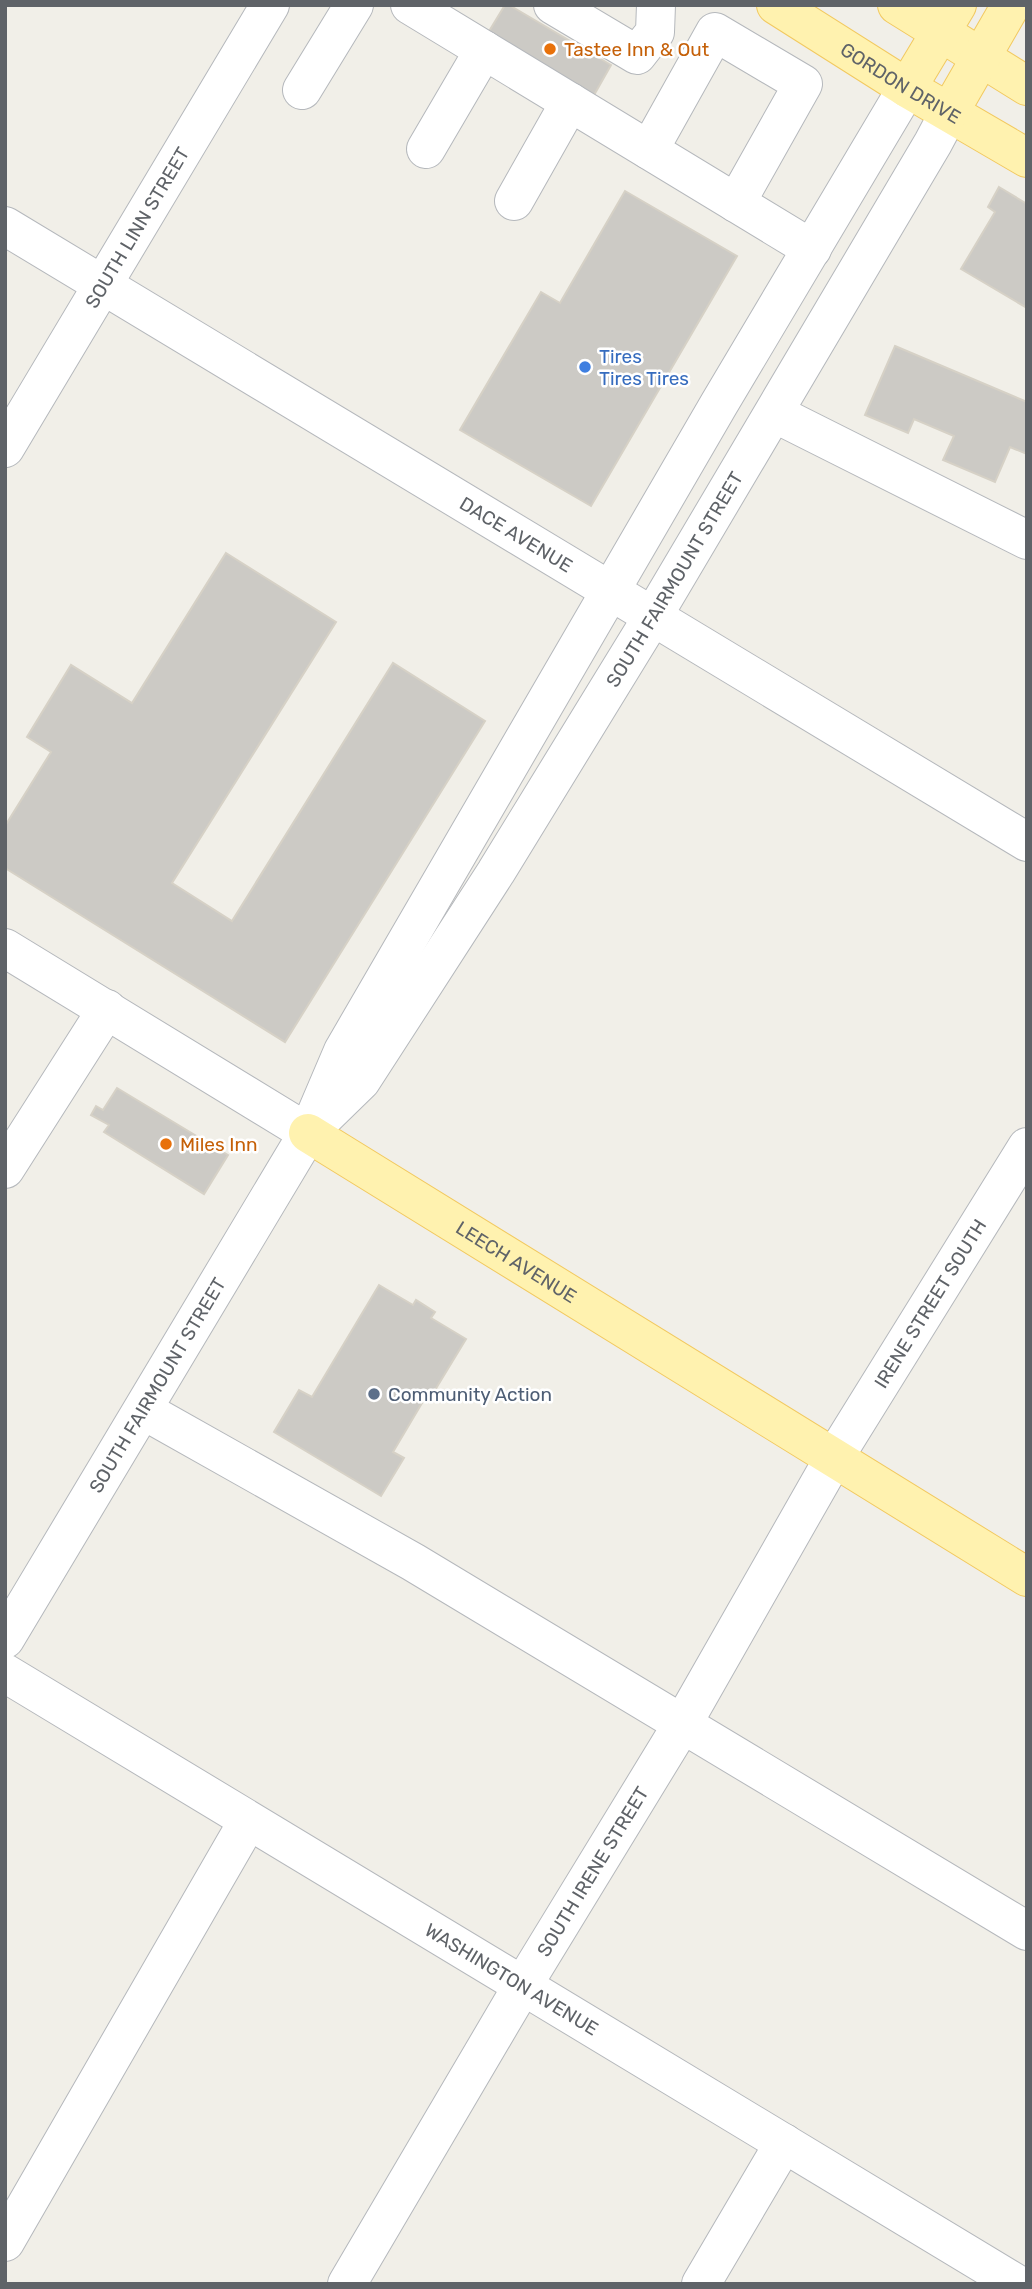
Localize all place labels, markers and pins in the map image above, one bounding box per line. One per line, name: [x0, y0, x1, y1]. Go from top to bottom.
place label: Tastee Inn & Out: [564, 38, 710, 61]
marker: Tastee Inn & Out: [542, 41, 558, 57]
place label: Tires Tires Tires: [599, 345, 689, 390]
marker: Tires Tires Tires: [577, 359, 593, 375]
place label: Miles Inn: [180, 1133, 258, 1156]
marker: Miles Inn: [158, 1136, 174, 1152]
place label: Community Action: [388, 1383, 552, 1406]
marker: Community Action: [366, 1386, 382, 1402]

